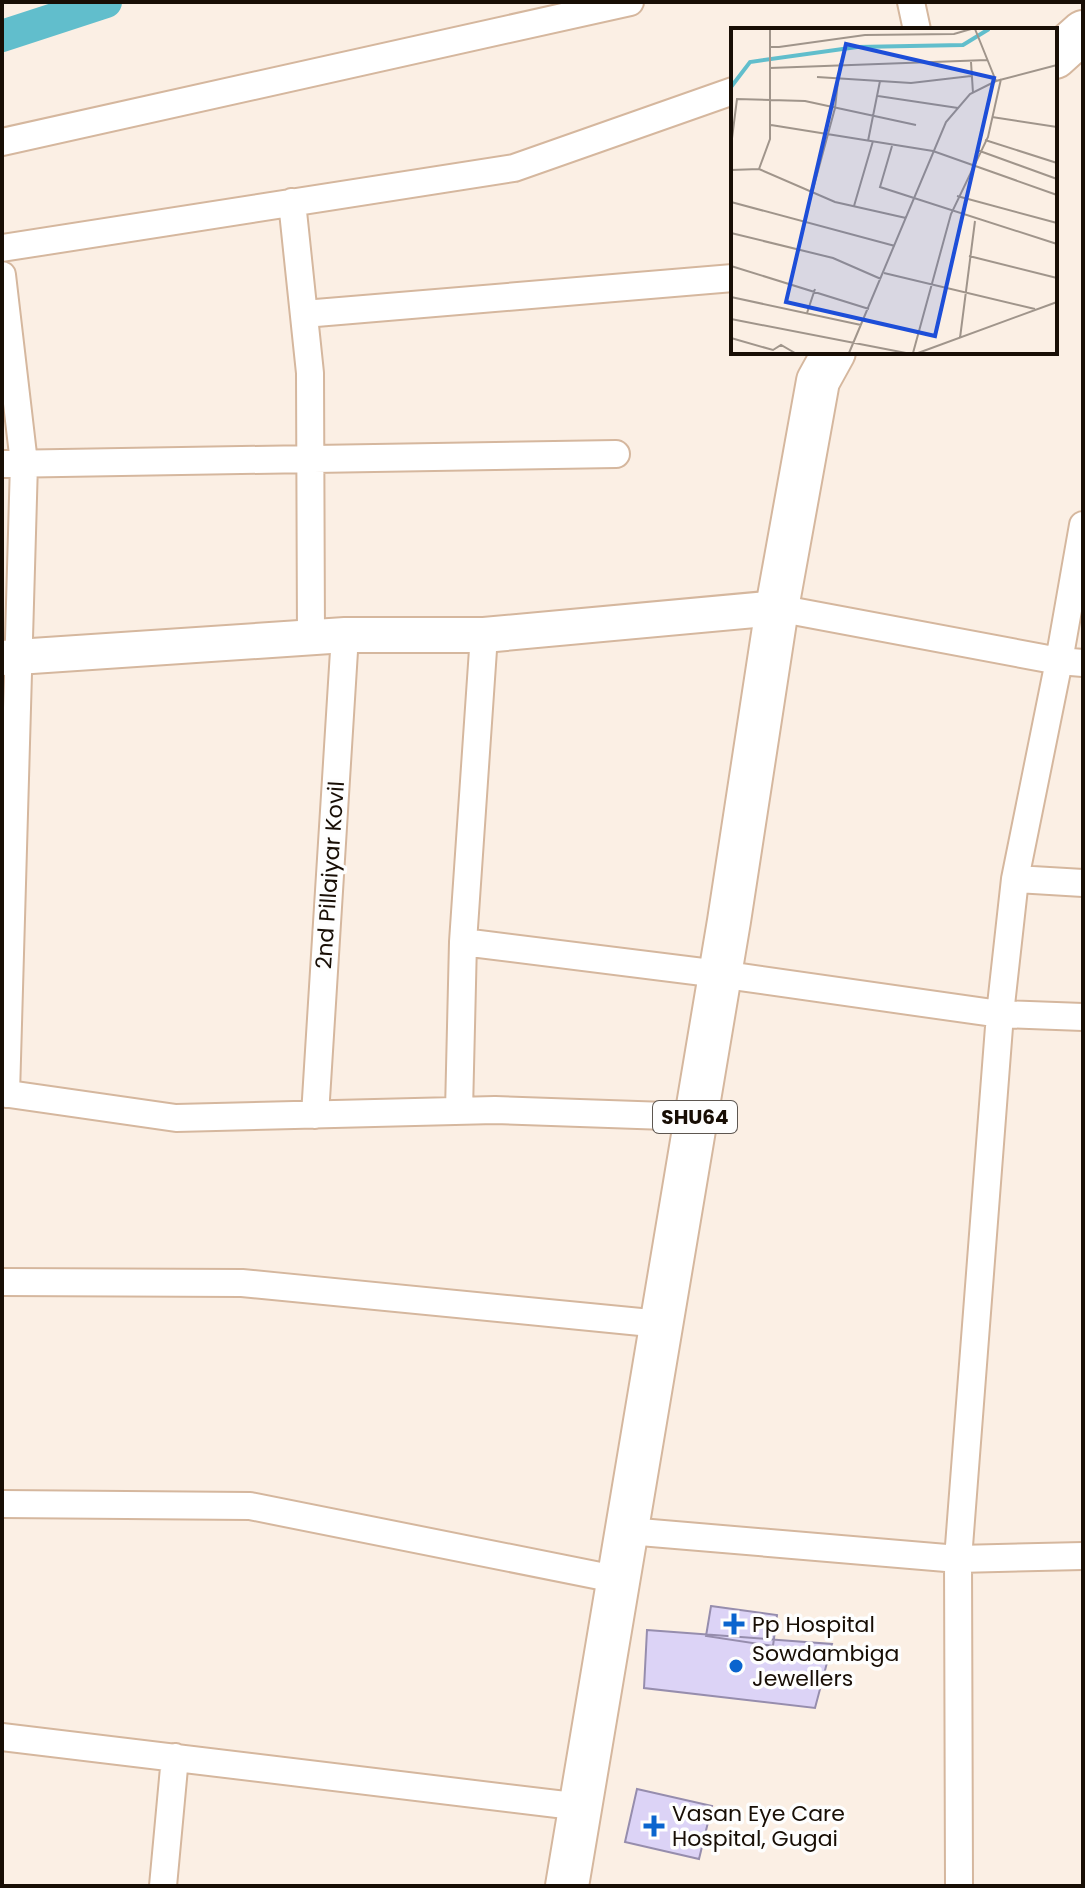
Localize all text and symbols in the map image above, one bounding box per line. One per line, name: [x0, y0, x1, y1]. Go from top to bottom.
inset map: [731, 28, 1057, 354]
street label: 2nd Pillaiyar Kovil: [308, 780, 352, 970]
road number: SHU64: [653, 1101, 737, 1133]
place label: Pp Hospital: [752, 1609, 875, 1640]
marker: Pp Hospital: [723, 1613, 745, 1635]
place label: Sowdambiga Jewellers: [752, 1638, 899, 1694]
marker: Sowdambiga Jewellers: [727, 1657, 745, 1675]
place label: Vasan Eye Care Hospital, Gugai: [672, 1798, 845, 1854]
marker: Vasan Eye Care Hospital, Gugai: [643, 1815, 665, 1837]

